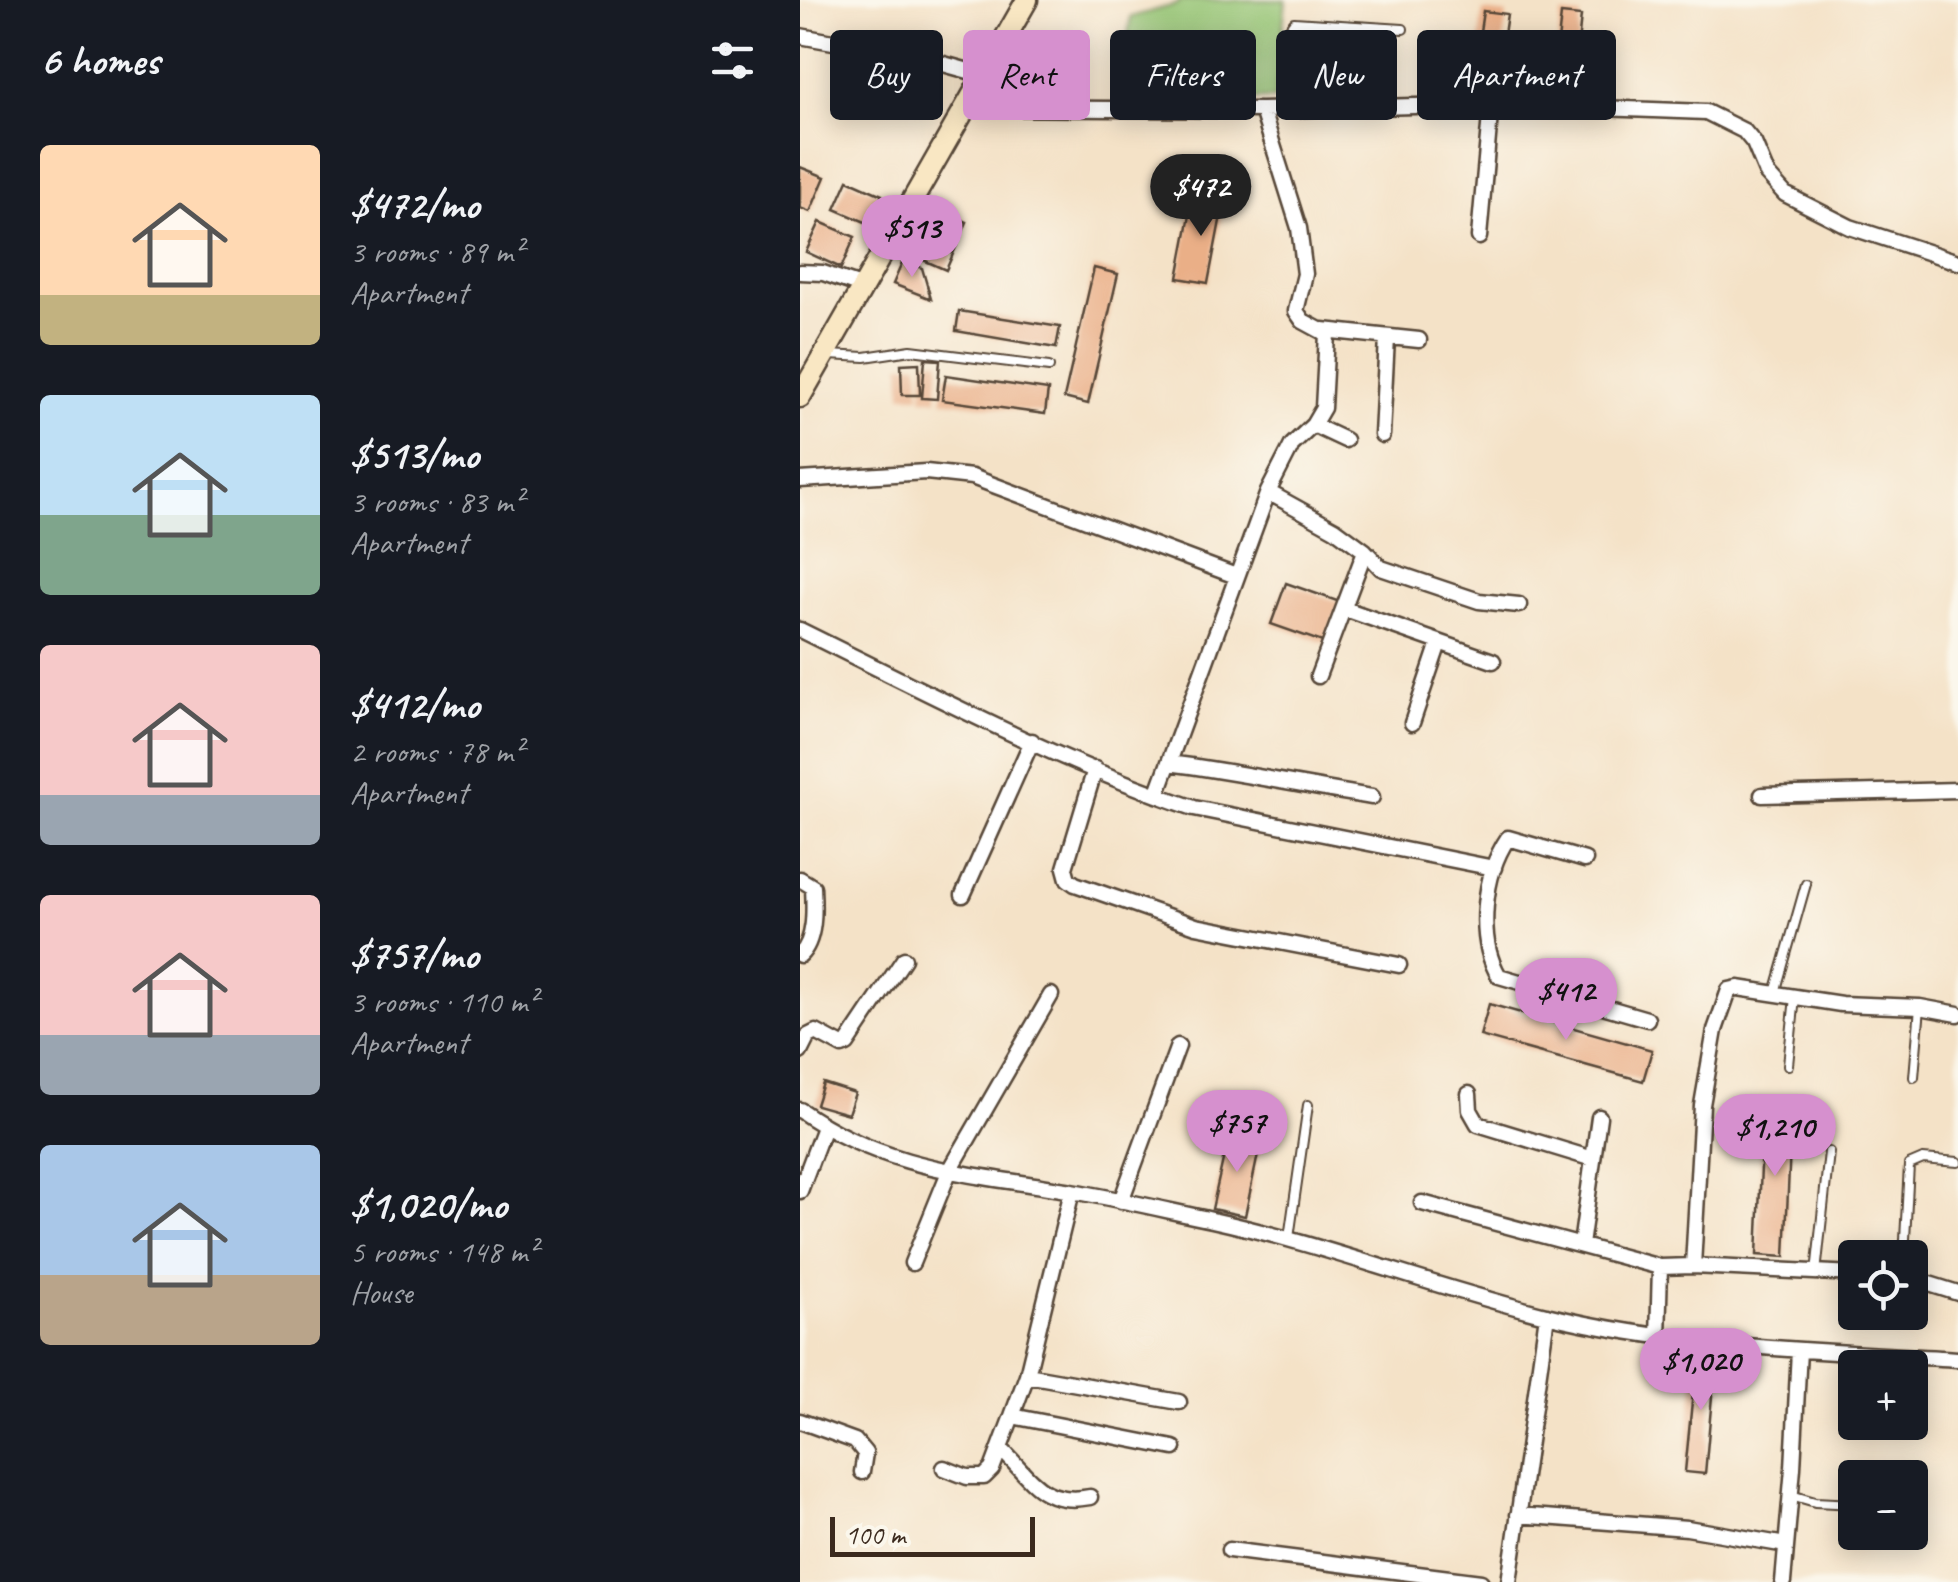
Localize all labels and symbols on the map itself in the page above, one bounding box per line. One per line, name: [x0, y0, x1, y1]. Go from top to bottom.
pin: $472: [1142, 154, 1260, 239]
pin: $513: [853, 195, 971, 280]
pin: $412: [1507, 958, 1625, 1043]
pin: $757: [1178, 1090, 1296, 1175]
pin: $1,210: [1694, 1094, 1856, 1179]
pin: $1,020: [1620, 1328, 1782, 1413]
scale bar: [830, 1512, 1035, 1556]

